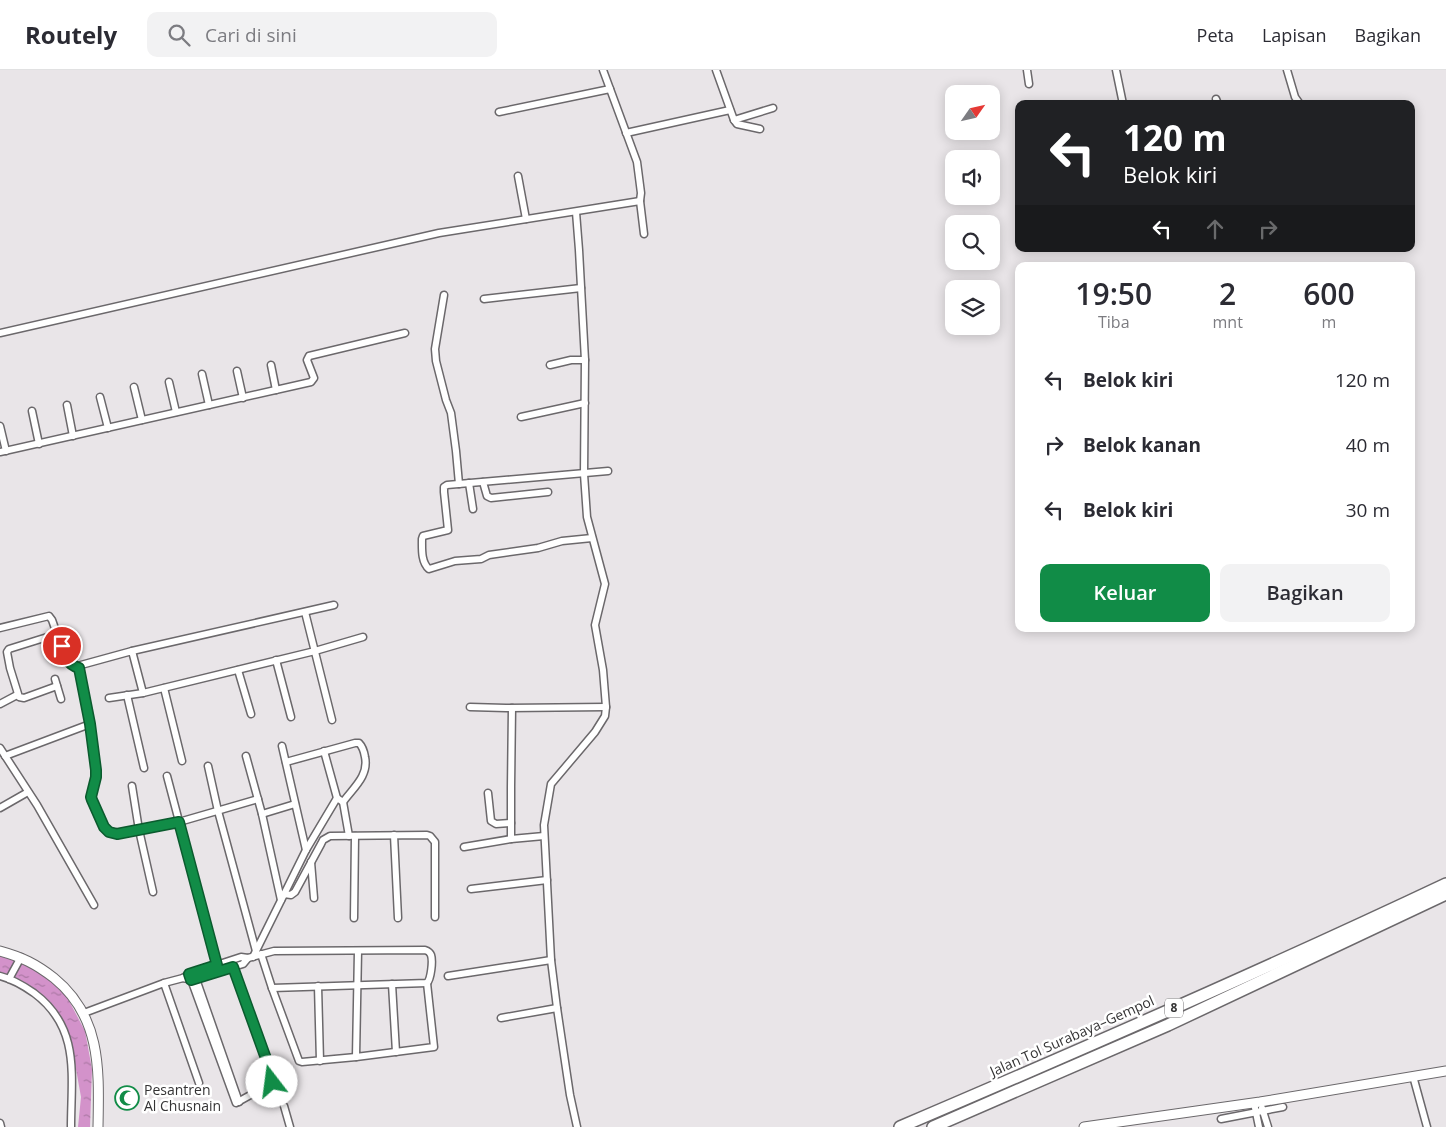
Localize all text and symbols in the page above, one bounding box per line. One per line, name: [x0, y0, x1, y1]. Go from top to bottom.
search box: [147, 12, 497, 57]
text: Routely: [25, 18, 117, 51]
icon: search: [165, 21, 193, 49]
text: Cari di sini: [205, 22, 297, 48]
text: Peta: [1197, 23, 1234, 47]
text: Lapisan: [1262, 23, 1327, 47]
text: Bagikan: [1355, 23, 1421, 47]
north arrow: [945, 85, 1000, 140]
map controls: [945, 85, 1000, 335]
text: 120 m: [1123, 114, 1227, 161]
icon: left: [1040, 120, 1105, 185]
button: sound: [945, 150, 1000, 205]
text: Belok kiri: [1123, 159, 1217, 189]
button: search: [945, 215, 1000, 270]
icon: left: [1148, 215, 1176, 243]
icon: ahead: [1201, 215, 1229, 243]
icon: right: [1254, 215, 1282, 243]
text: 19:50: [1075, 273, 1152, 314]
text: 2: [1219, 273, 1236, 314]
text: 600: [1303, 273, 1355, 314]
button: layers: [945, 280, 1000, 335]
text: Tiba: [1098, 311, 1130, 333]
text: mnt: [1213, 311, 1243, 333]
text: m: [1321, 311, 1336, 333]
icon: left: [1040, 366, 1068, 394]
text: Belok kiri: [1083, 367, 1173, 393]
text: 120 m: [1335, 367, 1390, 393]
icon: right: [1040, 431, 1068, 459]
text: Belok kanan: [1083, 432, 1201, 458]
text: 40 m: [1346, 432, 1390, 458]
icon: left: [1040, 496, 1068, 524]
text: Belok kiri: [1083, 497, 1173, 523]
text: 30 m: [1346, 497, 1390, 523]
button: Keluar: [1040, 564, 1210, 622]
button: Bagikan: [1220, 564, 1390, 622]
pin: [41, 625, 83, 667]
icon: arrive: [48, 632, 76, 660]
street label: Jalan Tol Surabaya–Gempol: [985, 991, 1157, 1081]
road number: 8: [1165, 998, 1183, 1018]
position arrow: [245, 1055, 297, 1107]
place label: Pesantren Al Chusnain: [144, 1080, 221, 1115]
mosque icon: Pesantren Al Chusnain: [114, 1085, 140, 1111]

